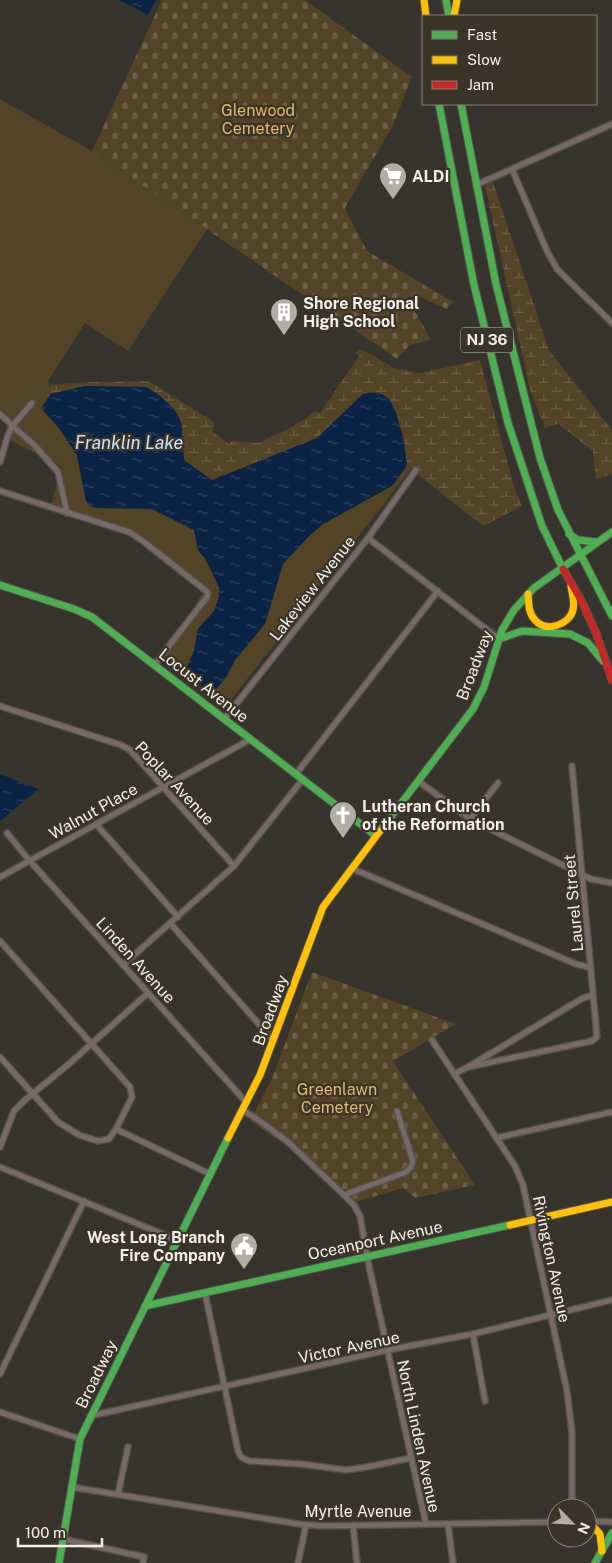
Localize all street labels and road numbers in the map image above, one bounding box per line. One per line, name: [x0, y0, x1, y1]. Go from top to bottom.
road number: NJ 36: [461, 328, 513, 352]
street label: Lakeview Avenue: [266, 532, 359, 644]
street label: Broadway: [452, 627, 497, 703]
street label: Locust Avenue: [155, 644, 252, 726]
street label: Poplar Avenue: [131, 738, 218, 829]
street label: Walnut Place: [46, 779, 141, 844]
street label: Laurel Street: [560, 853, 587, 953]
street label: Linden Avenue: [92, 913, 179, 1007]
street label: Broadway: [249, 972, 292, 1048]
street label: Rivington Avenue: [529, 1194, 574, 1324]
street label: Oceanport Avenue: [306, 1217, 444, 1264]
street label: Victor Avenue: [297, 1327, 402, 1368]
street label: Broadway: [72, 1337, 121, 1411]
street label: North Linden Avenue: [393, 1358, 444, 1514]
street label: Myrtle Avenue: [304, 1502, 412, 1521]

